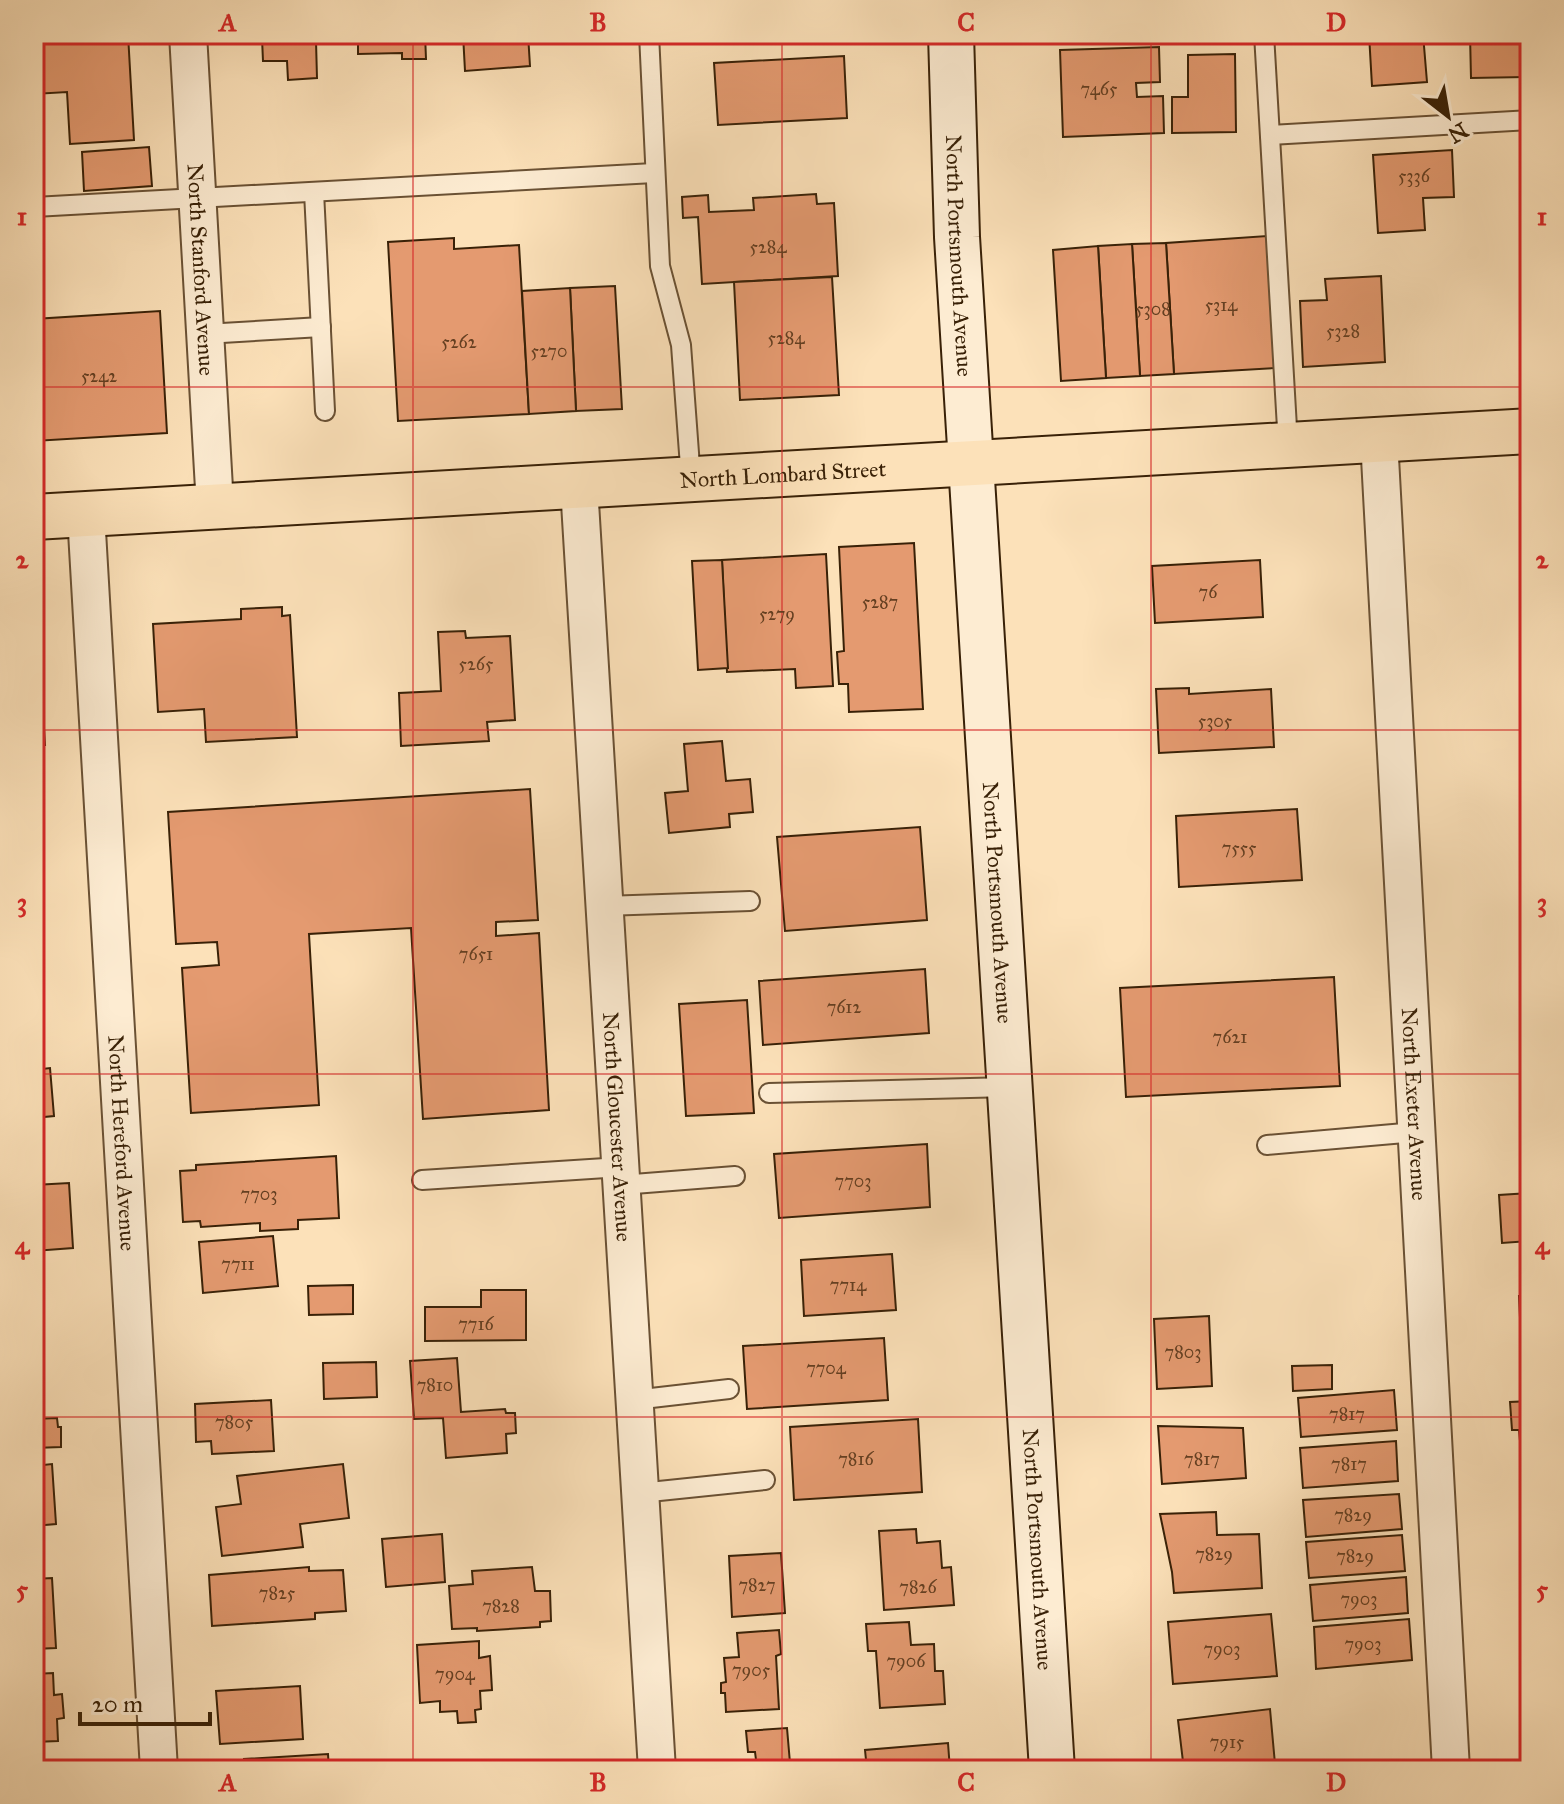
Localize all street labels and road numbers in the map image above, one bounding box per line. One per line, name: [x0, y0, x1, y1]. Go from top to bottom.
street label: North Portsmouth Avenue: [940, 135, 979, 378]
street label: North Stanford Avenue: [181, 163, 221, 377]
street label: North Lombard Street: [679, 455, 887, 494]
street label: North Portsmouth Avenue: [977, 781, 1019, 1024]
street label: North Exeter Avenue: [1396, 1007, 1433, 1201]
street label: North Gloucester Avenue: [597, 1011, 638, 1242]
street label: North Hereford Avenue: [102, 1034, 142, 1252]
street label: North Portsmouth Avenue: [1017, 1428, 1059, 1671]

